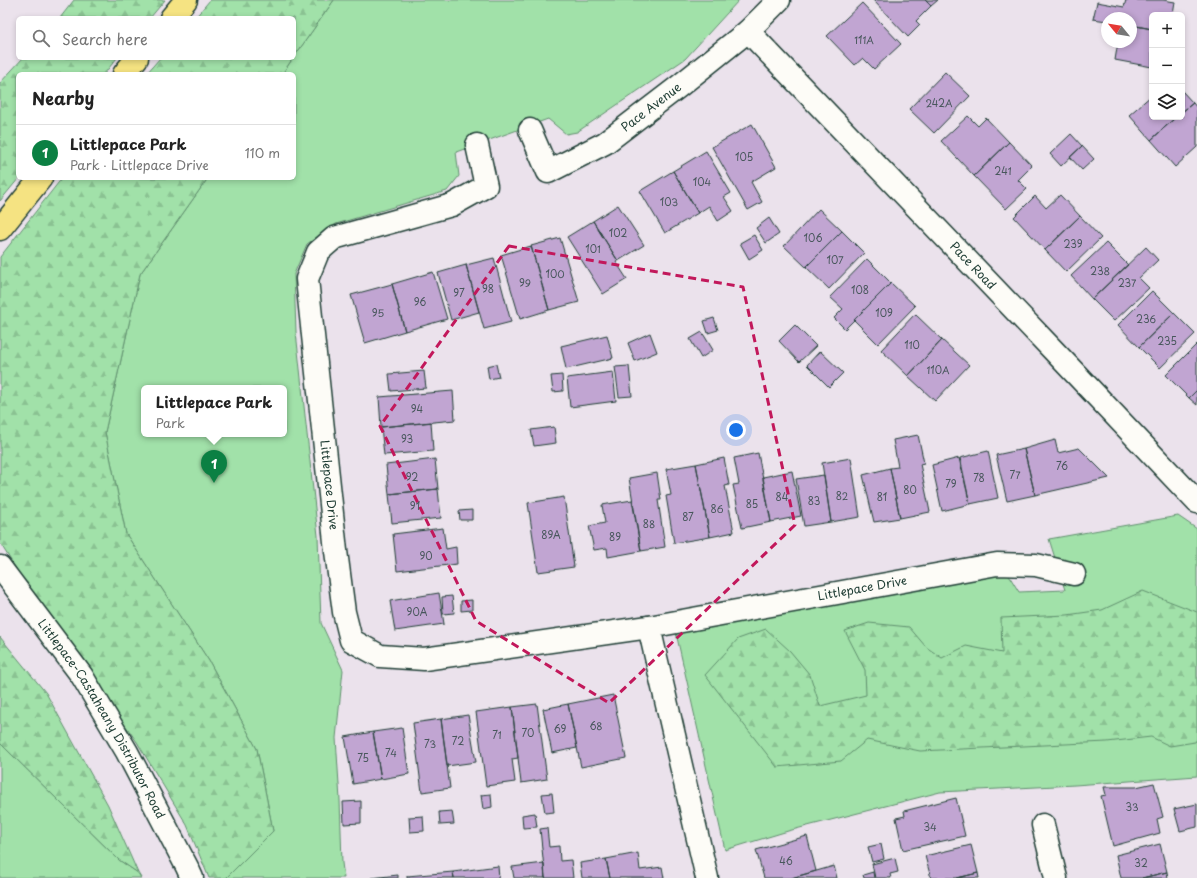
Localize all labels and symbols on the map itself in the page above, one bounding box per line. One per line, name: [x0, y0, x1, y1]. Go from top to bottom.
north arrow: [1101, 12, 1137, 48]
house number: 111A: [854, 32, 874, 47]
street label: Pace Avenue: [617, 77, 685, 136]
house number: 242A: [925, 95, 953, 110]
house number: 105: [735, 149, 753, 164]
house number: 241: [994, 163, 1012, 178]
house number: 104: [693, 174, 712, 189]
house number: 103: [660, 194, 678, 209]
house number: 102: [609, 225, 627, 240]
house number: 106: [804, 230, 822, 245]
house number: 239: [1063, 236, 1083, 251]
street label: Pace Road: [946, 237, 1001, 293]
house number: 101: [585, 241, 601, 256]
house number: 107: [826, 252, 844, 267]
house number: 238: [1090, 263, 1110, 278]
house number: 100: [545, 266, 565, 281]
house number: 99: [519, 275, 531, 290]
house number: 237: [1118, 275, 1137, 290]
house number: 98: [482, 281, 494, 296]
house number: 108: [851, 282, 869, 297]
house number: 97: [453, 285, 465, 300]
house number: 96: [414, 294, 426, 309]
house number: 95: [372, 305, 384, 320]
house number: 109: [875, 305, 893, 320]
house number: 236: [1136, 311, 1156, 326]
house number: 235: [1157, 333, 1177, 348]
house number: 110: [904, 337, 920, 352]
house number: 110A: [926, 362, 950, 377]
house number: 94: [411, 401, 424, 416]
your location: [726, 420, 746, 440]
house number: 93: [401, 431, 413, 446]
street label: Littlepace Drive: [316, 439, 344, 531]
pin: 1: [201, 450, 227, 483]
house number: 76: [1056, 458, 1068, 473]
house number: 77: [1009, 467, 1021, 482]
house number: 92: [406, 469, 418, 484]
house number: 78: [973, 470, 985, 485]
house number: 79: [945, 476, 957, 491]
house number: 80: [903, 482, 917, 497]
house number: 82: [836, 488, 848, 503]
house number: 84: [776, 489, 789, 504]
house number: 81: [877, 489, 887, 504]
house number: 83: [808, 493, 820, 508]
house number: 85: [746, 496, 758, 511]
house number: 91: [410, 498, 420, 513]
house number: 86: [711, 501, 724, 516]
house number: 87: [682, 509, 694, 524]
house number: 88: [643, 516, 655, 531]
house number: 89A: [541, 527, 561, 542]
house number: 89: [609, 529, 621, 544]
house number: 90: [419, 548, 433, 563]
street label: Littlepace Drive: [816, 571, 908, 604]
house number: 90A: [407, 604, 428, 619]
street label: Littlepace-Castaheany Distributor Road: [34, 615, 170, 821]
house number: 68: [589, 718, 603, 733]
house number: 69: [554, 721, 566, 736]
house number: 70: [522, 725, 534, 740]
house number: 71: [492, 727, 502, 742]
house number: 72: [452, 733, 464, 748]
house number: 73: [424, 736, 436, 751]
house number: 74: [385, 745, 397, 760]
house number: 75: [357, 750, 369, 765]
house number: 33: [1125, 799, 1139, 814]
house number: 34: [923, 819, 937, 834]
house number: 46: [779, 853, 793, 868]
house number: 32: [1134, 855, 1148, 870]

